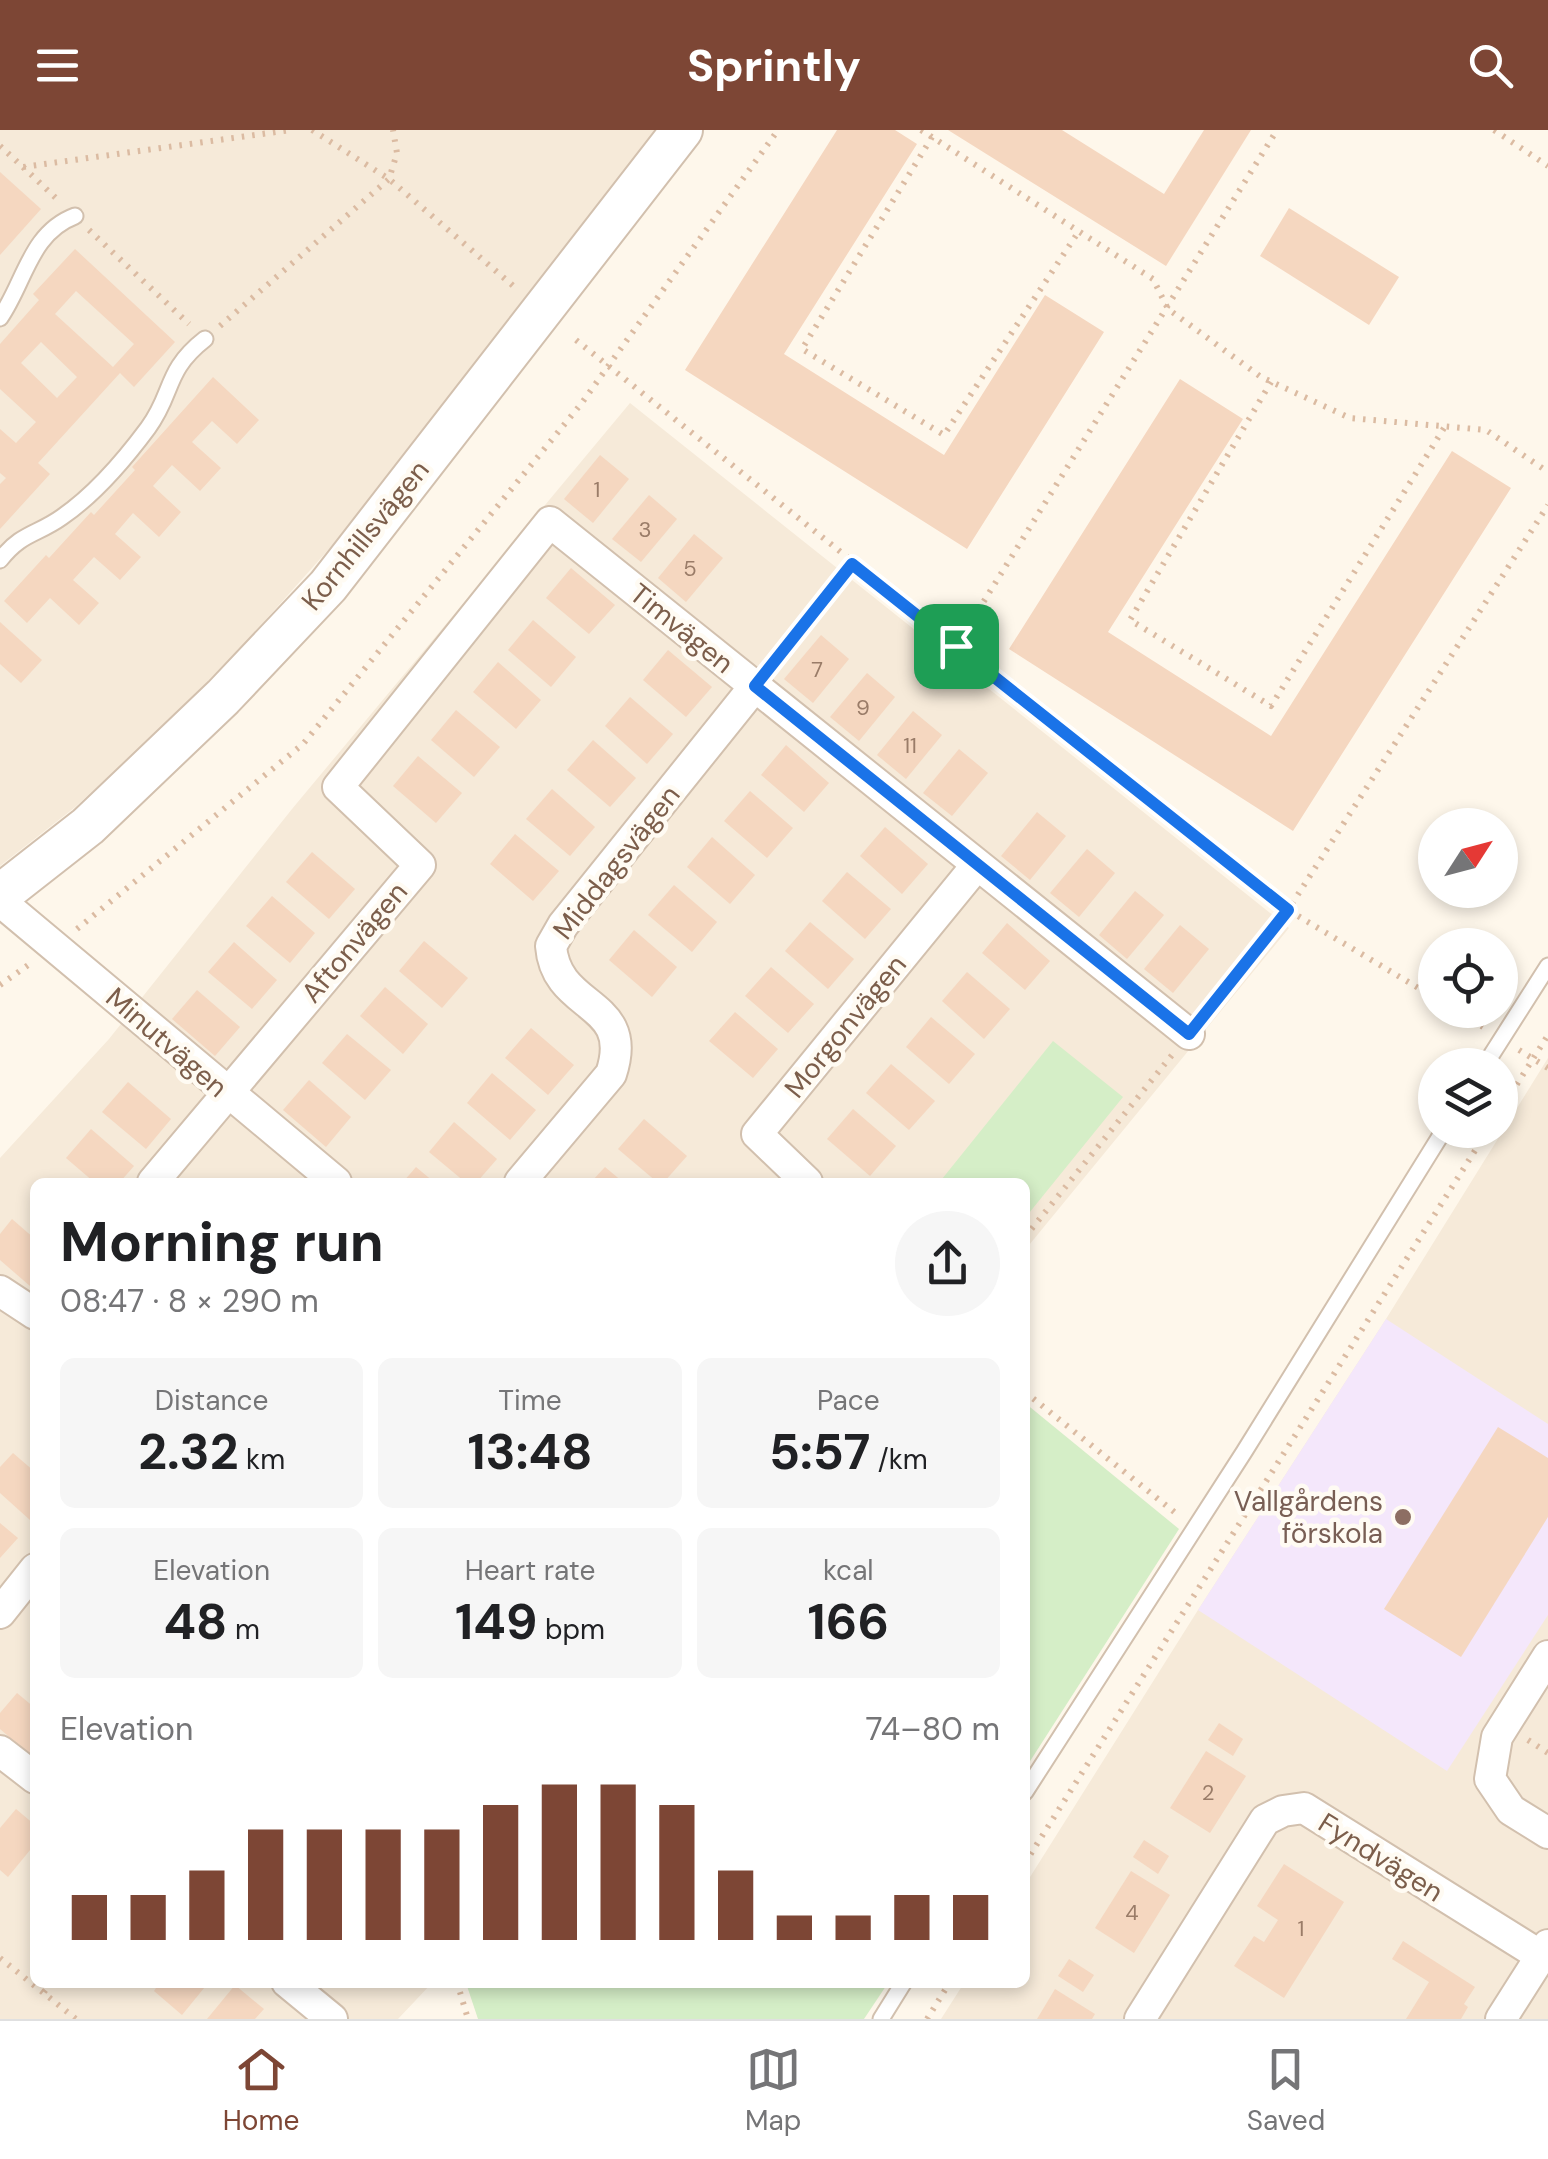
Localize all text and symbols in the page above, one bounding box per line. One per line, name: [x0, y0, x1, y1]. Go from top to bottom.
text: Sprintly: [687, 36, 861, 95]
icon: menu: [30, 38, 85, 93]
icon: search: [1463, 38, 1518, 93]
street label: Kornhillsvägen: [293, 452, 437, 618]
house number: 1: [594, 475, 600, 504]
house number: 3: [638, 515, 652, 544]
house number: 5: [683, 554, 697, 583]
street label: Timvägen: [622, 575, 741, 682]
pin: [914, 604, 999, 689]
icon: arrive: [929, 619, 984, 674]
house number: 7: [811, 655, 823, 684]
house number: 9: [856, 693, 870, 722]
house number: 11: [903, 731, 917, 760]
street label: Middagsvägen: [545, 778, 688, 947]
north arrow: [1418, 808, 1518, 908]
map controls: [1418, 808, 1518, 1148]
street label: Aftonvägen: [293, 874, 416, 1010]
button: locate: [1418, 928, 1518, 1028]
street label: Morgonvägen: [776, 947, 915, 1106]
street label: Minutvägen: [98, 979, 235, 1105]
button: layers: [1418, 1048, 1518, 1148]
text: Morning run: [60, 1206, 384, 1278]
button: share: [895, 1211, 1000, 1316]
text: 08:47 · 8 × 290 m: [60, 1280, 319, 1322]
text: Distance: [155, 1382, 268, 1419]
text: Time: [498, 1382, 562, 1419]
text: Pace: [817, 1382, 880, 1419]
text: 2.32: [138, 1419, 239, 1485]
text: 13:48: [467, 1419, 593, 1485]
text: 5:57: [769, 1419, 870, 1485]
text: km: [239, 1441, 285, 1478]
text: /km: [870, 1441, 928, 1478]
place label: Vallgårdens förskola: [1234, 1483, 1383, 1552]
marker: Vallgårdens förskola: [1392, 1506, 1414, 1528]
text: Elevation: [153, 1552, 270, 1589]
text: Heart rate: [465, 1552, 595, 1589]
text: kcal: [823, 1552, 874, 1589]
text: 48: [163, 1589, 228, 1655]
text: 149: [455, 1589, 537, 1655]
text: 166: [808, 1589, 889, 1655]
text: m: [228, 1611, 260, 1648]
text: bpm: [537, 1611, 605, 1648]
text: Elevation: [60, 1708, 193, 1750]
text: 74–80 m: [866, 1708, 1000, 1750]
house number: 2: [1202, 1778, 1214, 1807]
street label: Fyndvägen: [1311, 1805, 1450, 1910]
house number: 4: [1125, 1898, 1139, 1927]
house number: 1: [1298, 1914, 1304, 1943]
tab: Home: [223, 2042, 299, 2139]
tab: Map: [745, 2042, 801, 2139]
tab: Saved: [1247, 2042, 1325, 2139]

